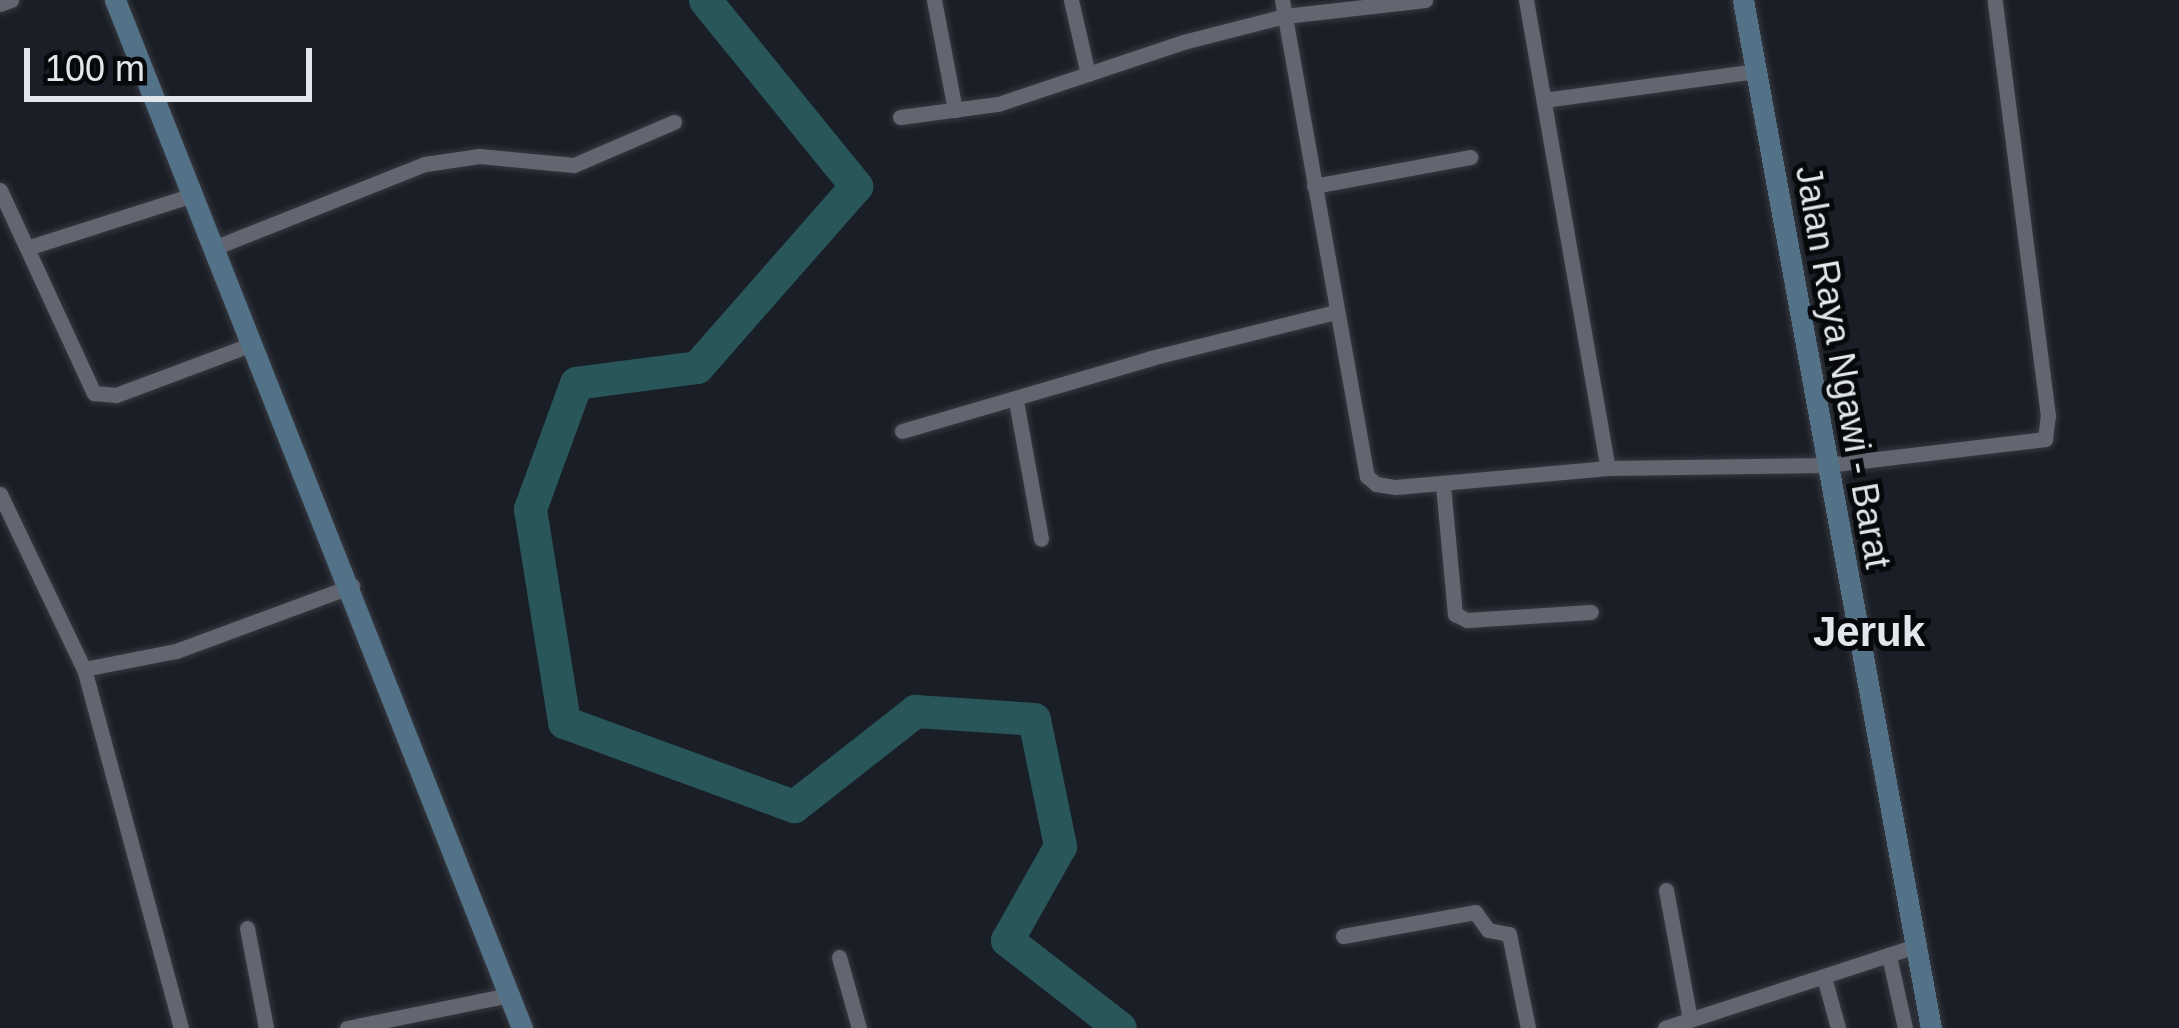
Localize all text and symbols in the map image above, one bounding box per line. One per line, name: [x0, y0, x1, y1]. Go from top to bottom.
scale bar: [30, 24, 318, 98]
text: 100 m: [45, 48, 145, 89]
street label: Jalan Raya Ngawi - Barat: [1786, 162, 1900, 572]
district label: Jeruk: [1813, 607, 1925, 657]

